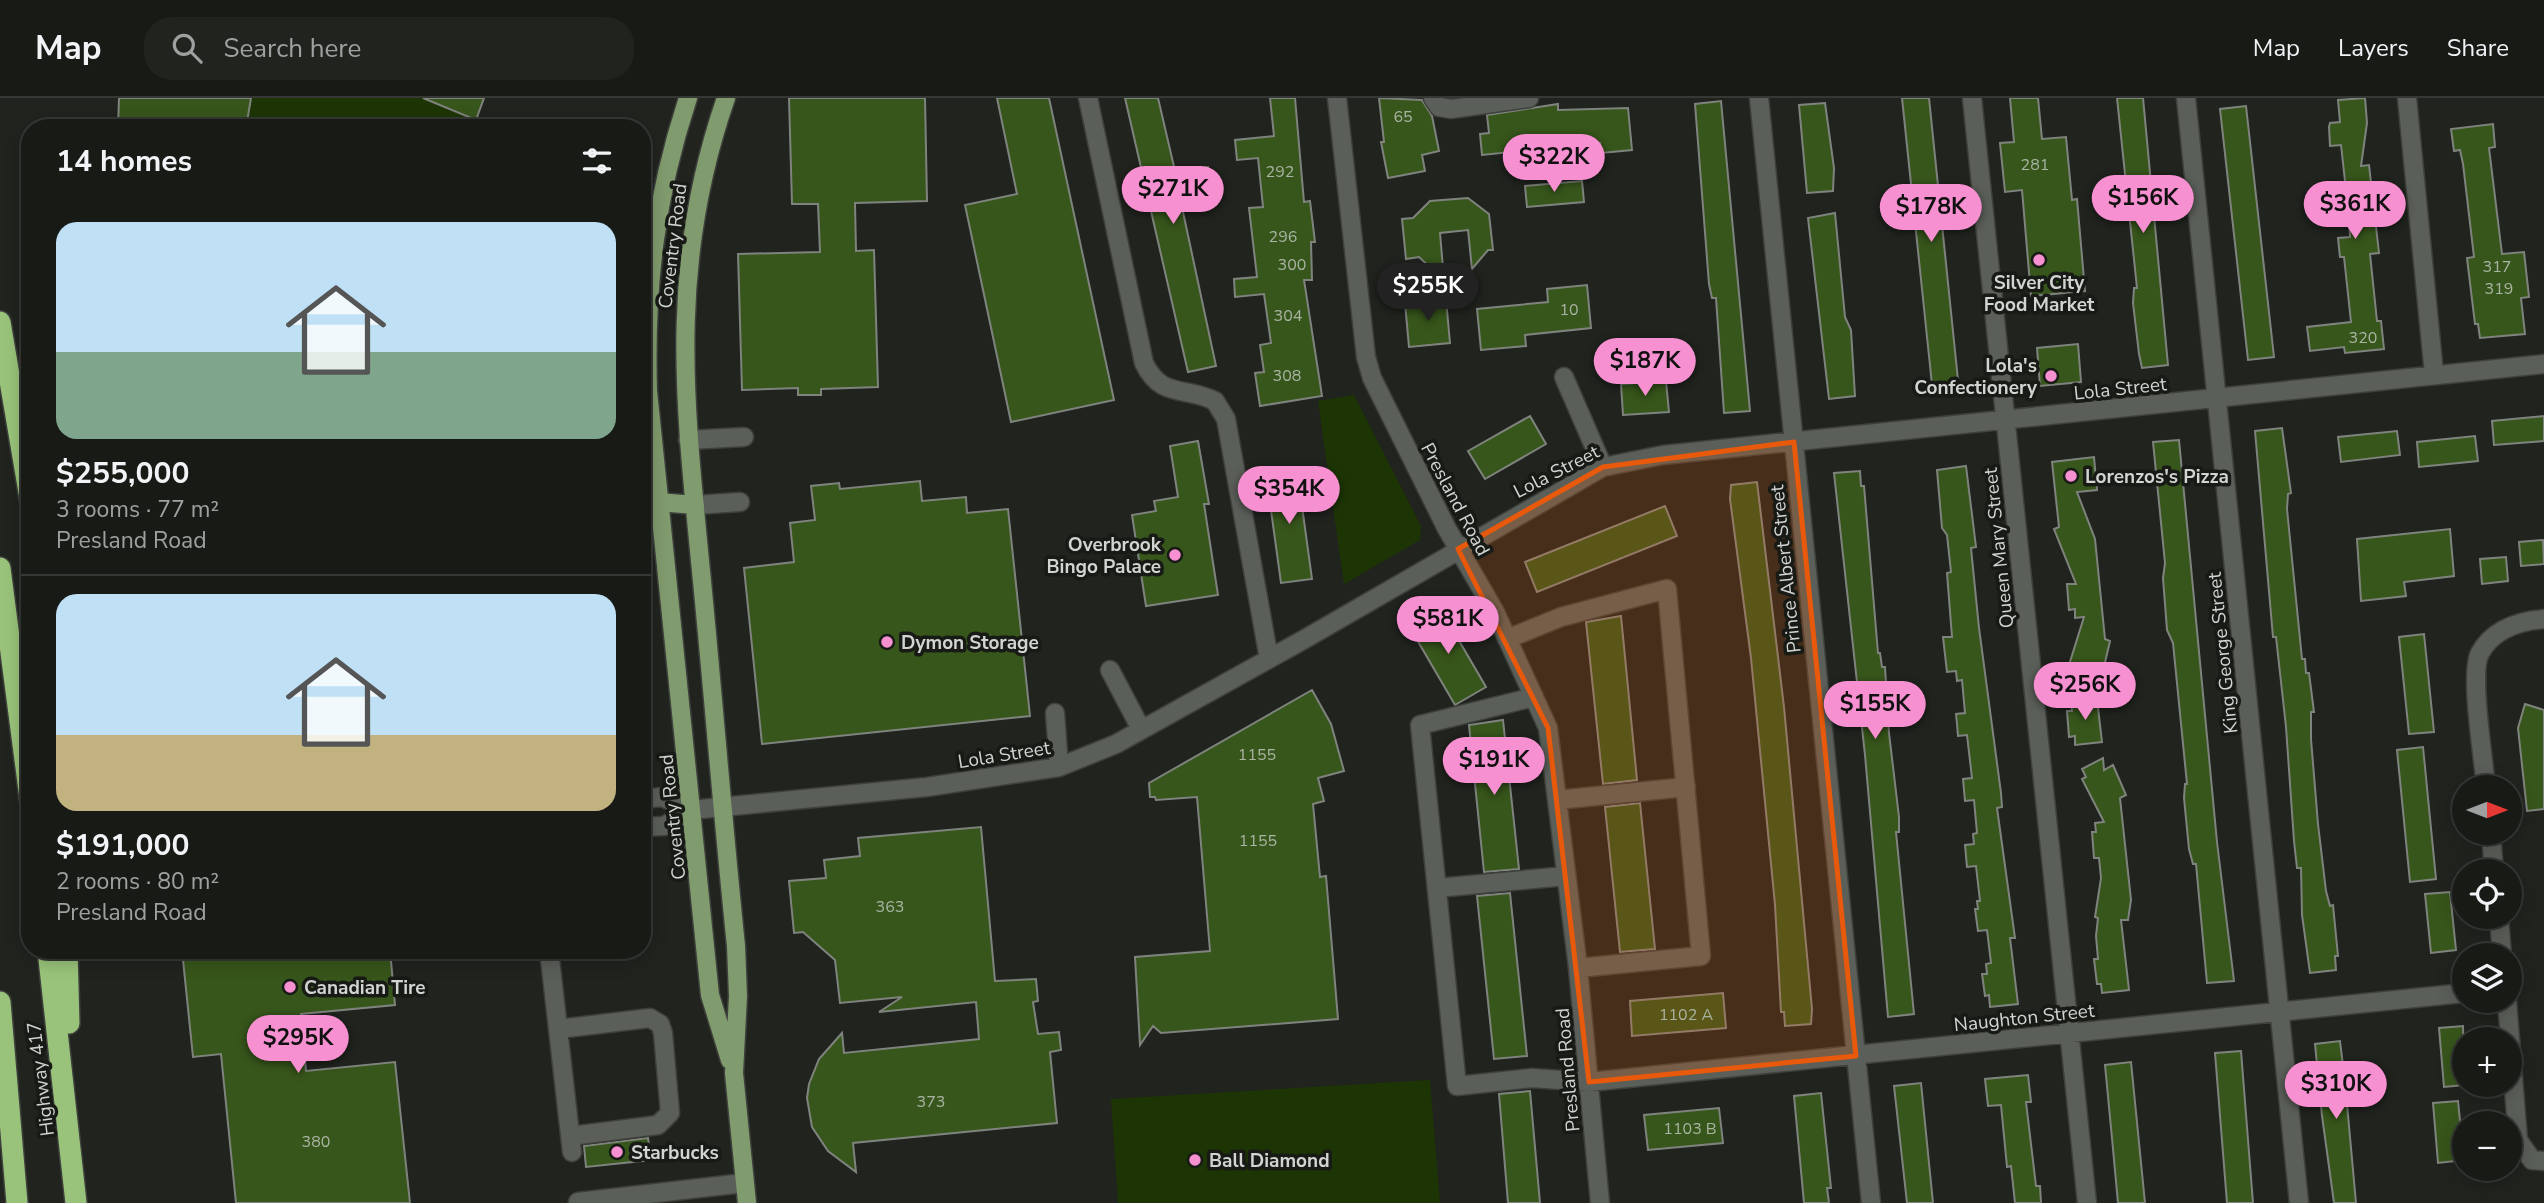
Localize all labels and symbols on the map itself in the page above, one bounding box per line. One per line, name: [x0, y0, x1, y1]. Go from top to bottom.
house number: 65: [1393, 106, 1413, 128]
pin: $322K: [1505, 134, 1603, 194]
house number: 281: [2021, 154, 2049, 176]
house number: 292: [1266, 161, 1294, 183]
pin: $271K: [1124, 166, 1222, 226]
pin: $156K: [2094, 176, 2192, 235]
pin: $361K: [2306, 181, 2404, 241]
street label: Coventry Road: [652, 182, 694, 310]
pin: $178K: [1882, 184, 1980, 244]
house number: 296: [1269, 226, 1297, 248]
marker: Silver City Food Market: [2031, 252, 2047, 268]
house number: 300: [1278, 254, 1306, 276]
house number: 317: [2483, 256, 2511, 278]
pin: $255K: [1379, 264, 1477, 323]
place label: Silver City Food Market: [1984, 270, 2095, 318]
house number: 319: [2485, 278, 2513, 300]
house number: 10: [1559, 299, 1579, 321]
house number: 304: [1274, 305, 1303, 327]
house number: 320: [2349, 327, 2377, 349]
pin: $187K: [1596, 338, 1694, 398]
place label: Lola's Confectionery: [1914, 353, 2038, 401]
house number: 308: [1273, 365, 1301, 387]
marker: Lola's Confectionery: [2043, 368, 2059, 384]
street label: Lola Street: [2072, 371, 2168, 407]
street label: Presland Road: [1414, 438, 1496, 561]
street label: Lola Street: [1509, 439, 1604, 505]
place label: Lorenzos's Pizza: [2085, 464, 2229, 490]
pin: $354K: [1240, 466, 1338, 526]
street label: Queen Mary Street: [1978, 466, 2020, 629]
marker: Lorenzos's Pizza: [2063, 468, 2079, 484]
street label: Prince Albert Street: [1764, 483, 1808, 654]
place label: Overbrook Bingo Palace: [1047, 532, 1162, 580]
marker: Overbrook Bingo Palace: [1167, 547, 1183, 563]
street label: King George Street: [2202, 571, 2244, 735]
pin: $581K: [1399, 596, 1497, 656]
place label: Dymon Storage: [901, 630, 1039, 656]
marker: Dymon Storage: [879, 634, 895, 650]
pin: $256K: [2036, 662, 2134, 722]
pin: $155K: [1826, 682, 1924, 741]
street label: Lola Street: [956, 735, 1053, 775]
pin: $191K: [1445, 738, 1543, 797]
house number: 1155: [1238, 744, 1276, 766]
street label: Coventry Road: [653, 753, 693, 881]
north arrow: [2452, 775, 2522, 845]
house number: 1155: [1239, 830, 1277, 852]
house number: 363: [876, 896, 904, 918]
place label: Canadian Tire: [304, 975, 426, 1001]
marker: Canadian Tire: [282, 979, 298, 995]
street label: Naughton Street: [1952, 998, 2096, 1038]
house number: 1102 A: [1659, 1004, 1713, 1026]
street label: Presland Road: [1550, 1007, 1586, 1133]
pin: $295K: [249, 1016, 347, 1075]
street label: Highway 417: [21, 1020, 61, 1138]
pin: $310K: [2287, 1062, 2385, 1121]
house number: 373: [917, 1091, 945, 1113]
house number: 1103 B: [1663, 1118, 1717, 1140]
house number: 380: [302, 1131, 330, 1153]
place label: Starbucks: [631, 1140, 719, 1166]
marker: Starbucks: [609, 1144, 625, 1160]
place label: Ball Diamond: [1209, 1148, 1330, 1174]
marker: Ball Diamond: [1187, 1152, 1203, 1168]

